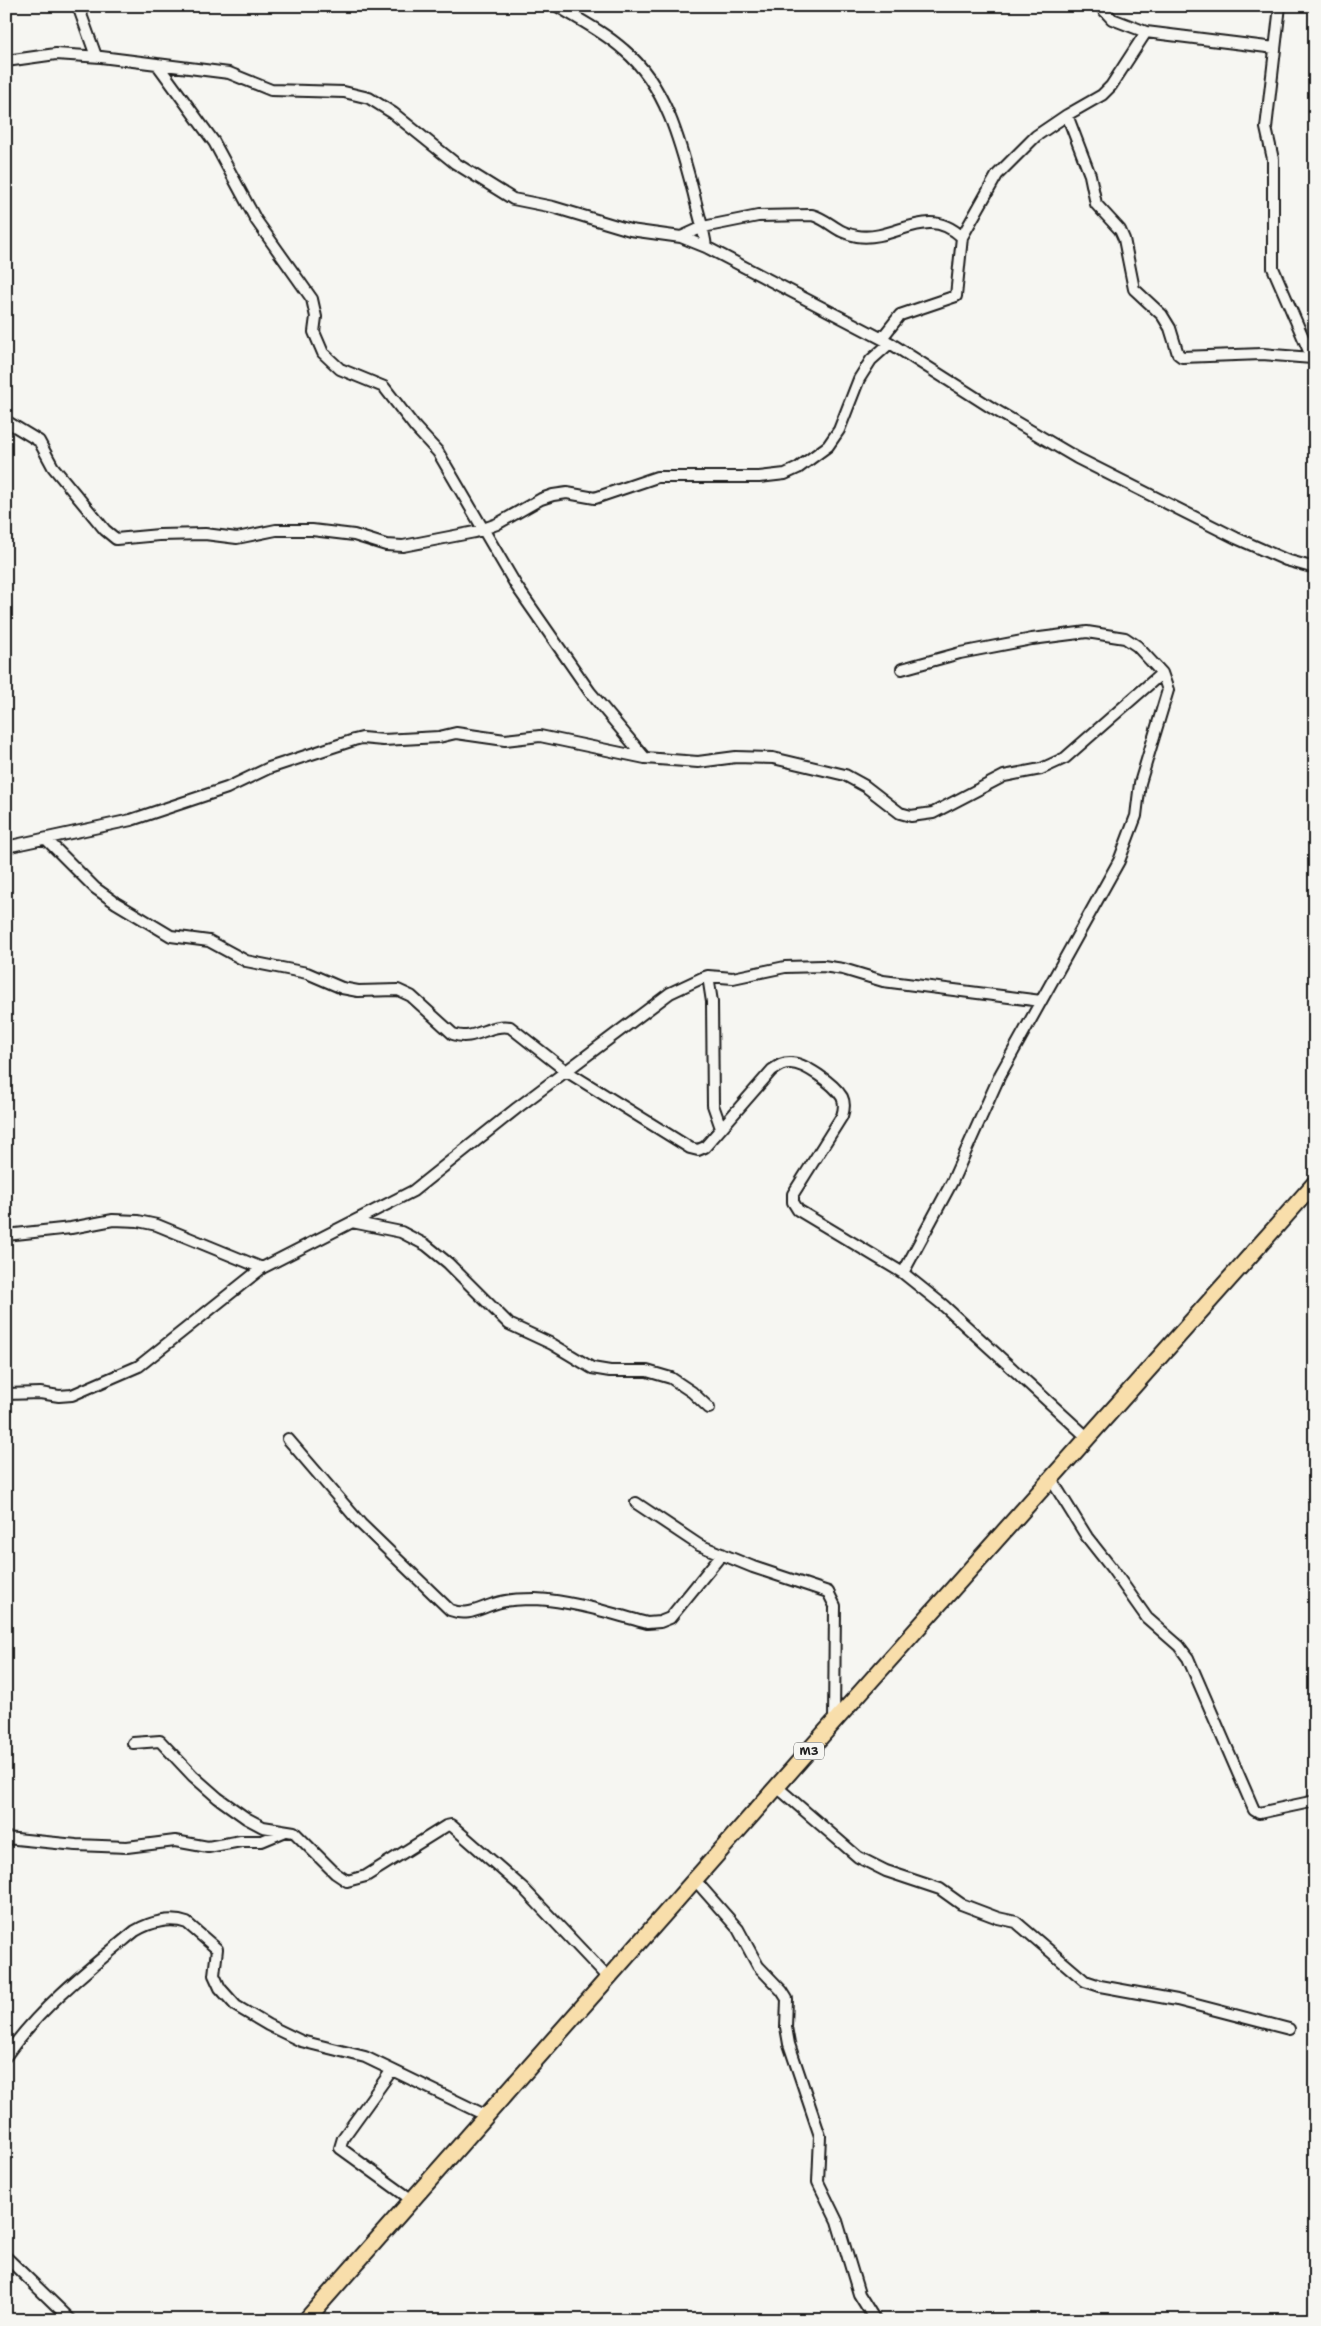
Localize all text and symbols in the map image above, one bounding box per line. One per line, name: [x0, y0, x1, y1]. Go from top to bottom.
road number: M3: [794, 1742, 824, 1760]

